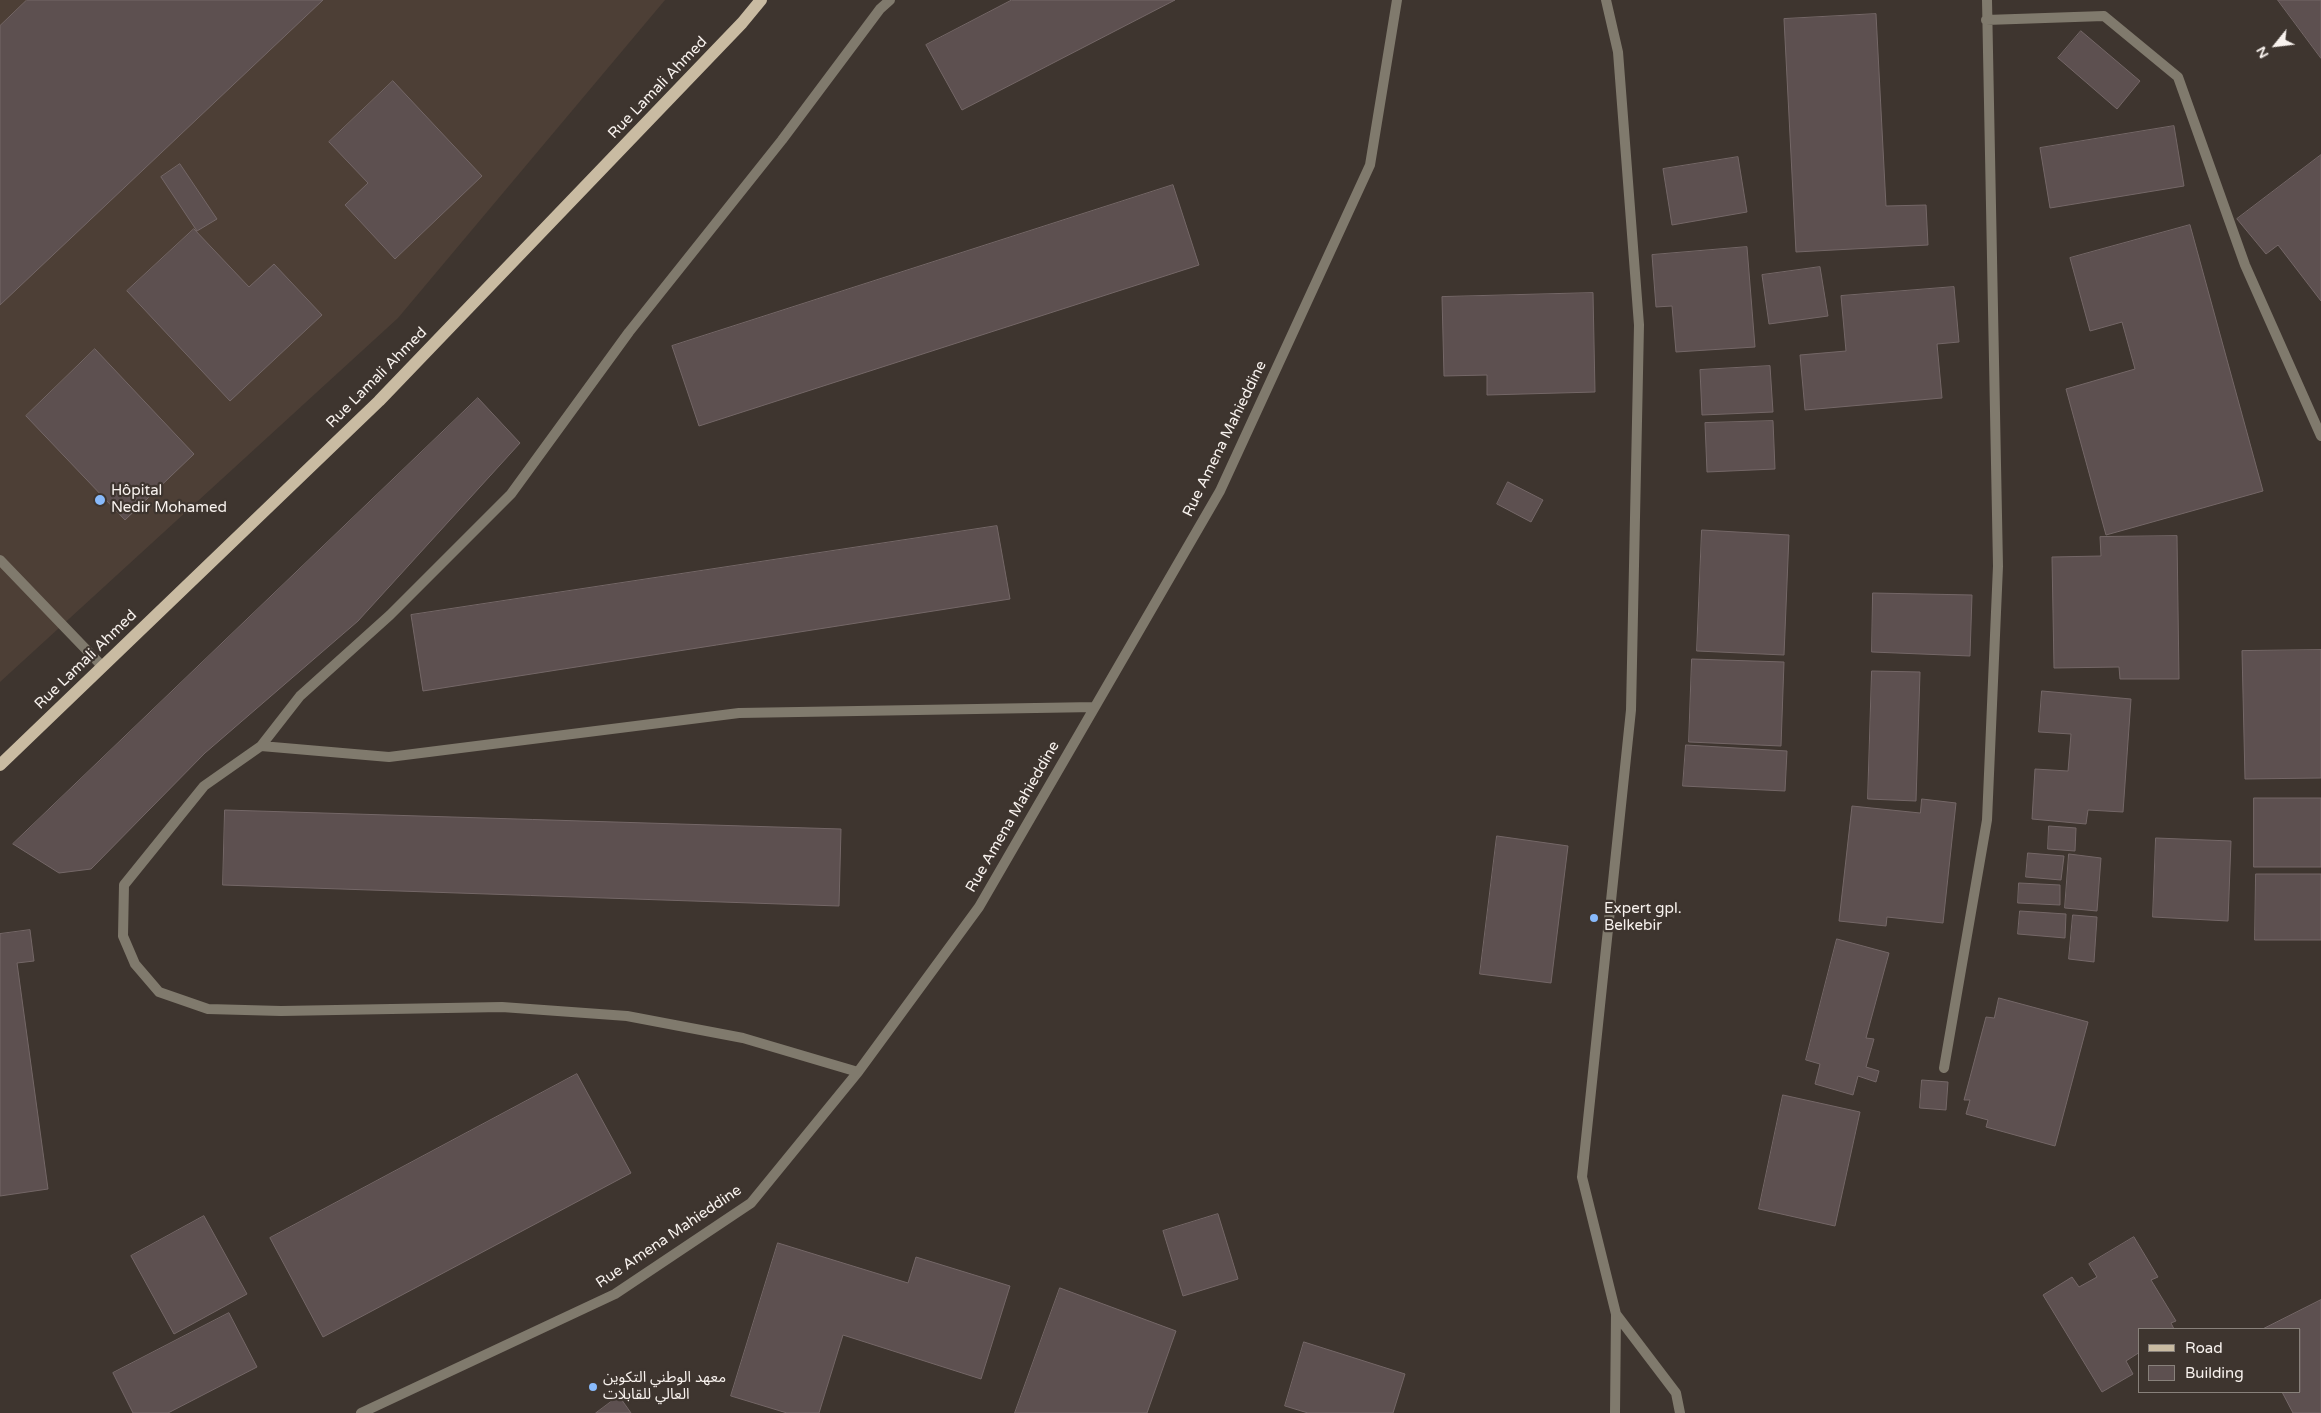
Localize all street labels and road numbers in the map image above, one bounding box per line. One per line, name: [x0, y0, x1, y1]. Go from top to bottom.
street label: Rue Lamali Ahmed: [605, 33, 711, 143]
street label: Rue Lamali Ahmed: [323, 324, 431, 432]
street label: Rue Amena Mahieddine: [1179, 358, 1271, 520]
street label: Rue Lamali Ahmed: [31, 607, 141, 713]
street label: Rue Amena Mahieddine: [962, 738, 1064, 896]
street label: Rue Amena Mahieddine: [593, 1182, 745, 1292]

